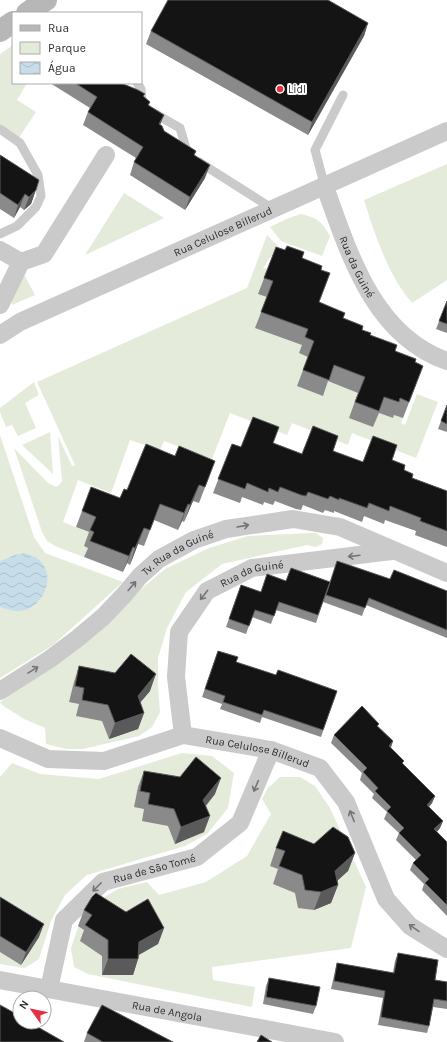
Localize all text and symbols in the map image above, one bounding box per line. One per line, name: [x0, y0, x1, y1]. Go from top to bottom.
legend: [12, 12, 142, 84]
text: Rua: [48, 21, 69, 35]
text: Parque: [48, 41, 86, 55]
text: Água: [48, 60, 76, 75]
place label: Lidl: [288, 83, 306, 96]
marker: Lidl: [275, 84, 285, 94]
street label: Rua Celulose Billerud: [171, 204, 274, 259]
street label: Rua da Guiné: [337, 234, 377, 300]
one-way arrow: [237, 522, 250, 530]
street label: Tv. Rua da Guiné: [139, 527, 216, 578]
one-way arrow: [348, 552, 361, 560]
street label: Rua da Guiné: [218, 558, 285, 590]
one-way arrow: [127, 581, 136, 592]
one-way arrow: [200, 590, 209, 601]
one-way arrow: [27, 666, 38, 674]
street label: Rua Celulose Billerud: [205, 732, 311, 770]
one-way arrow: [251, 780, 259, 792]
one-way arrow: [348, 811, 355, 823]
street label: Rua de São Tomé: [111, 851, 197, 886]
one-way arrow: [92, 882, 102, 892]
one-way arrow: [409, 924, 420, 932]
north arrow: [12, 990, 52, 1030]
text: N: [16, 998, 32, 1012]
street label: Rua de Angola: [131, 998, 203, 1024]

